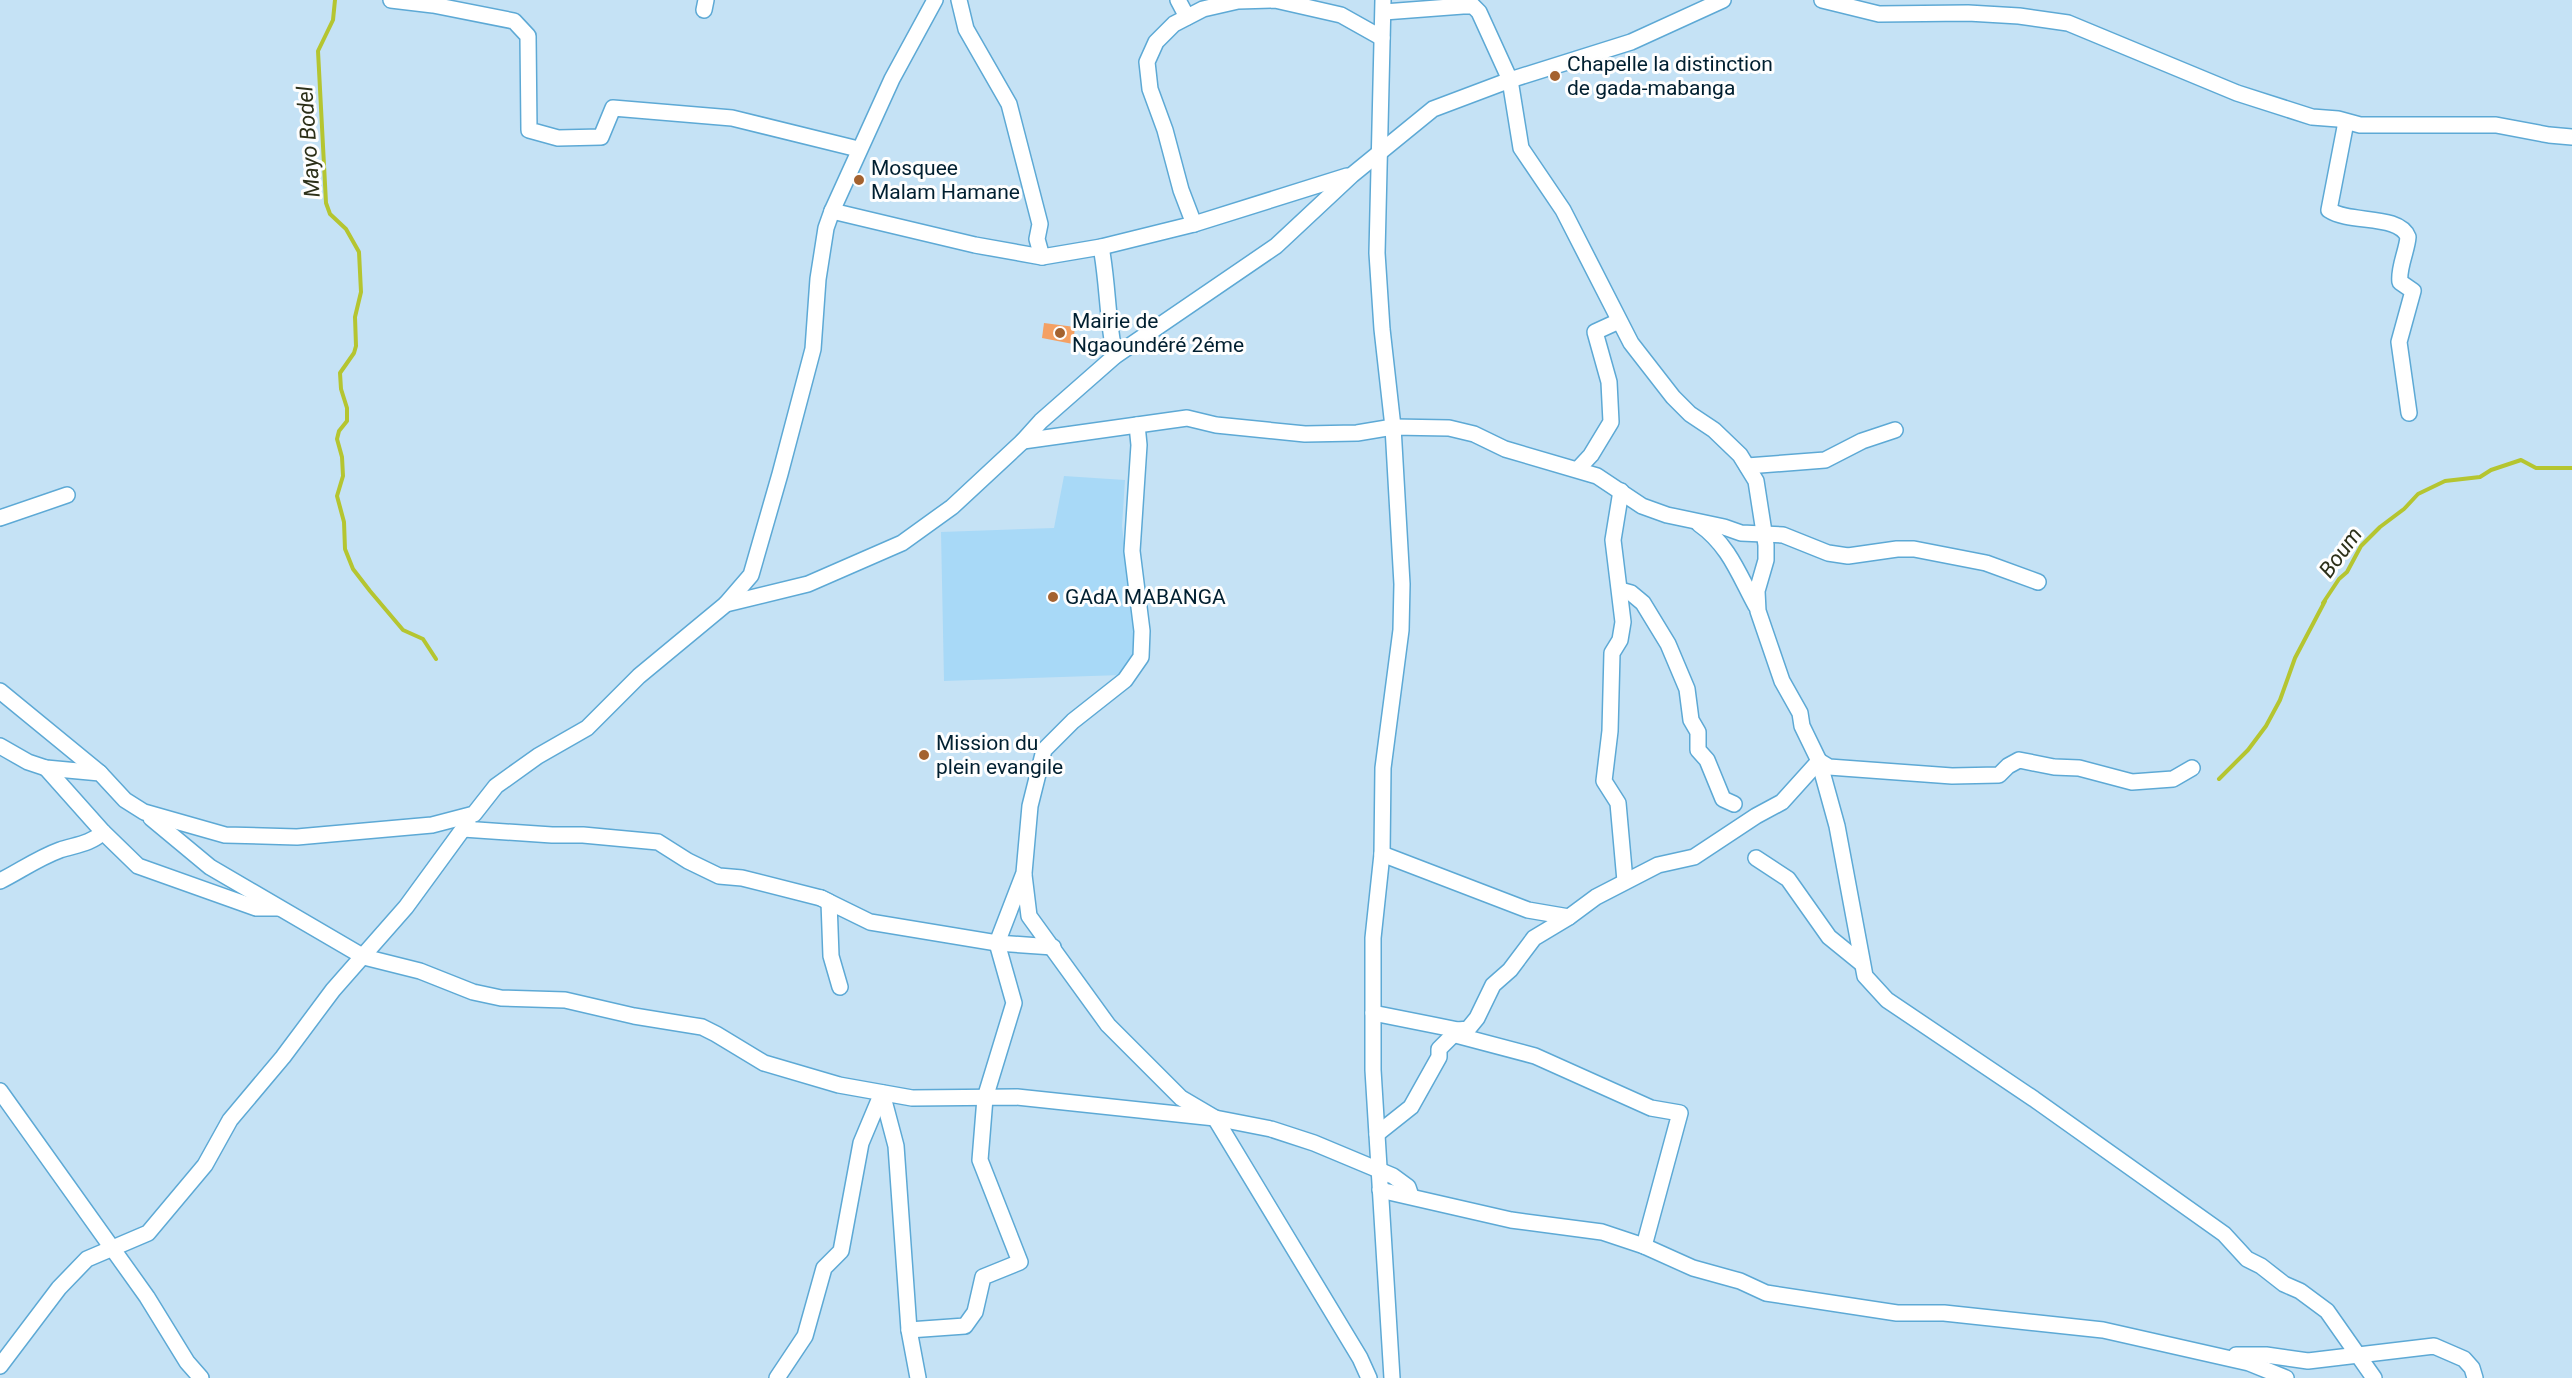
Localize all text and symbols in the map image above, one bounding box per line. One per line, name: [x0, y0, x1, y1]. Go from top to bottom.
place label: Chapelle la distinction de gada-mabanga: [1567, 52, 1773, 100]
marker: Chapelle la distinction de gada-mabanga: [1548, 69, 1562, 83]
water label: Mayo Bodel: [292, 85, 325, 198]
place label: Mosquee Malam Hamane: [871, 156, 1020, 204]
marker: Mosquee Malam Hamane: [852, 173, 866, 187]
place label: Mairie de Ngaoundéré 2éme: [1072, 309, 1244, 357]
marker: Mairie de Ngaoundéré 2éme: [1053, 326, 1067, 340]
water label: Boum: [2314, 522, 2367, 582]
place label: GAdA MABANGA: [1065, 585, 1226, 609]
marker: GAdA MABANGA: [1046, 590, 1060, 604]
place label: Mission du plein evangile: [936, 731, 1063, 779]
marker: Mission du plein evangile: [917, 748, 931, 762]

